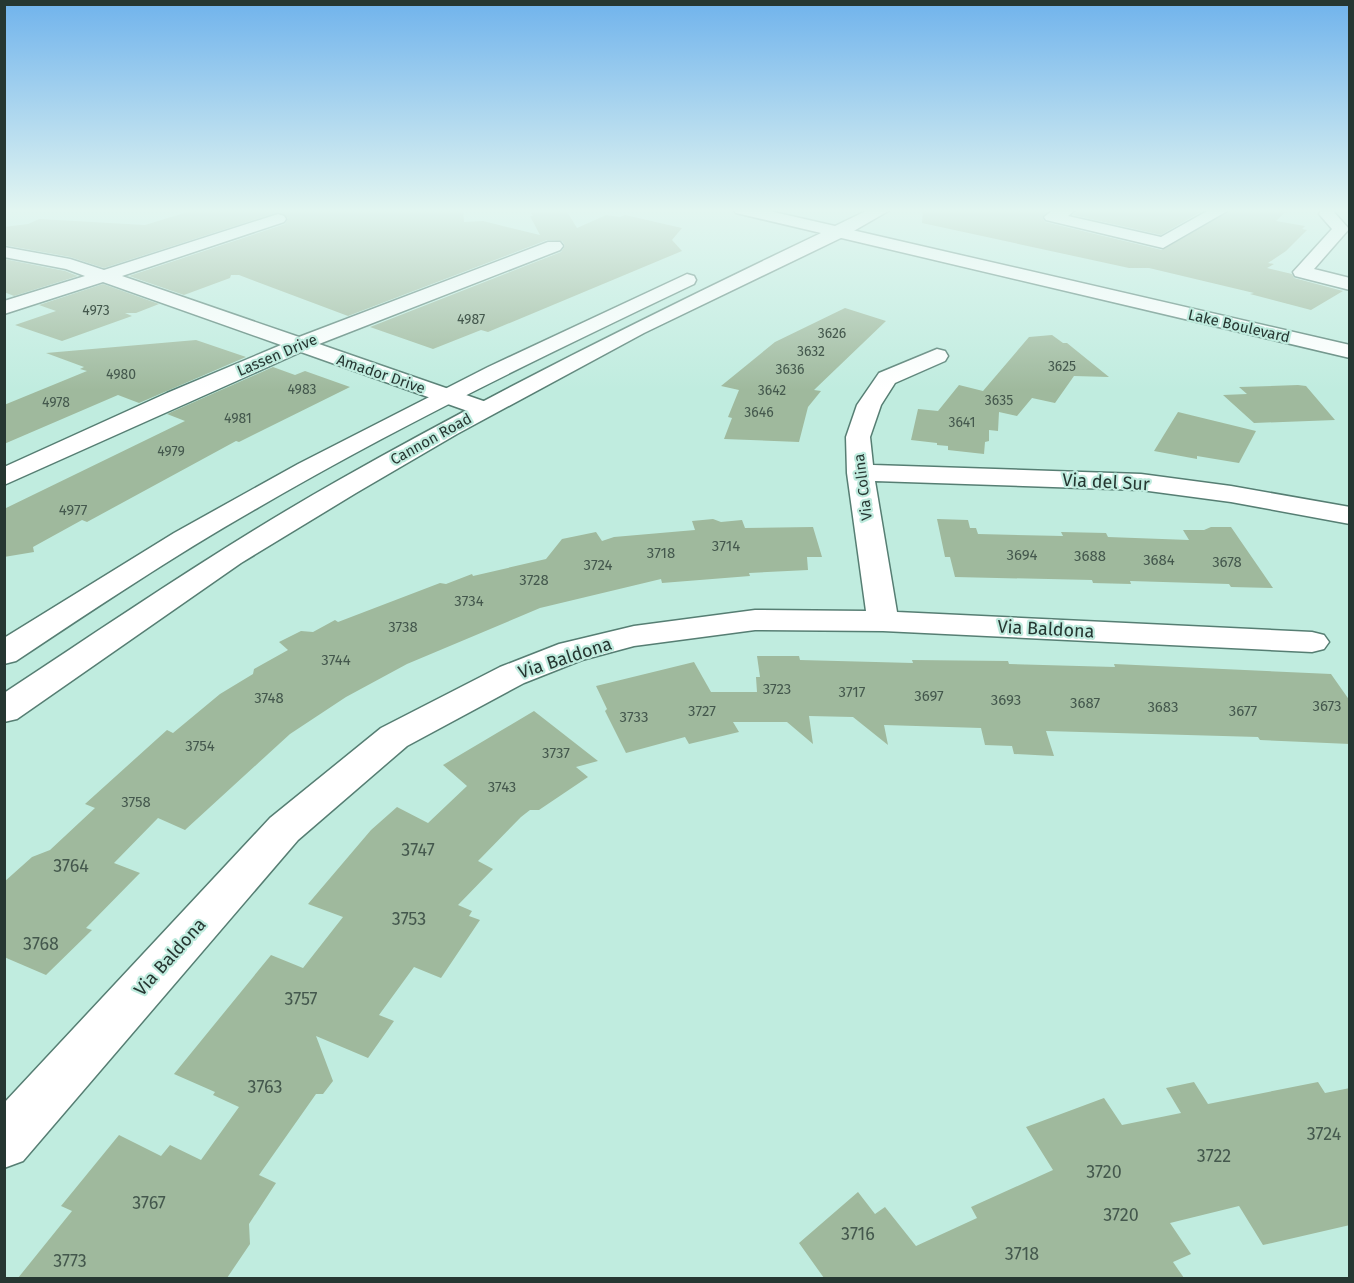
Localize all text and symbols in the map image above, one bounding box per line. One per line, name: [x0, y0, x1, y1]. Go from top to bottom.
house number: 4973: [82, 302, 110, 319]
street label: Lake Boulevard: [1186, 306, 1292, 346]
house number: 4987: [457, 311, 485, 328]
house number: 3626: [818, 325, 846, 342]
street label: Lassen Drive: [234, 330, 320, 380]
house number: 3632: [797, 343, 825, 360]
street label: Amador Drive: [334, 350, 428, 398]
house number: 3625: [1048, 358, 1076, 375]
house number: 3636: [776, 361, 804, 378]
house number: 4980: [106, 366, 136, 383]
house number: 4983: [287, 381, 317, 398]
house number: 3642: [758, 382, 786, 399]
house number: 3635: [985, 392, 1013, 409]
house number: 4978: [42, 394, 70, 411]
house number: 3646: [744, 404, 774, 421]
street label: Cannon Road: [387, 409, 475, 469]
house number: 4981: [224, 410, 252, 427]
house number: 3641: [948, 414, 976, 431]
house number: 4979: [157, 443, 185, 460]
street label: Via Colina: [850, 453, 876, 521]
street label: Via del Sur: [1062, 469, 1150, 495]
house number: 4977: [59, 501, 88, 519]
house number: 3714: [712, 537, 740, 555]
house number: 3718: [647, 544, 675, 562]
house number: 3694: [1007, 546, 1037, 564]
house number: 3688: [1074, 547, 1106, 565]
house number: 3684: [1143, 551, 1175, 569]
house number: 3678: [1212, 553, 1242, 571]
house number: 3724: [584, 556, 612, 574]
house number: 3728: [519, 571, 549, 589]
house number: 3734: [454, 592, 484, 610]
street label: Via Baldona: [997, 615, 1095, 643]
house number: 3738: [388, 618, 418, 636]
street label: Via Baldona: [515, 633, 615, 683]
house number: 3744: [321, 651, 351, 669]
house number: 3723: [763, 680, 791, 698]
house number: 3717: [839, 683, 866, 701]
house number: 3697: [914, 687, 944, 705]
house number: 3748: [254, 689, 284, 707]
house number: 3693: [991, 691, 1021, 709]
house number: 3687: [1070, 694, 1100, 712]
house number: 3673: [1312, 697, 1342, 715]
house number: 3683: [1147, 698, 1179, 716]
house number: 3727: [688, 702, 716, 720]
house number: 3677: [1229, 702, 1258, 720]
house number: 3733: [620, 708, 648, 726]
house number: 3754: [185, 737, 215, 755]
house number: 3737: [542, 744, 570, 762]
house number: 3743: [488, 778, 516, 796]
house number: 3758: [121, 793, 151, 811]
house number: 3747: [401, 839, 435, 861]
house number: 3764: [53, 855, 89, 877]
house number: 3753: [392, 908, 426, 930]
street label: Via Baldona: [129, 914, 211, 1000]
house number: 3768: [23, 933, 59, 955]
house number: 3757: [284, 988, 318, 1010]
house number: 3763: [248, 1076, 282, 1098]
house number: 3724: [1307, 1123, 1342, 1145]
house number: 3722: [1197, 1145, 1231, 1167]
house number: 3720: [1086, 1161, 1122, 1183]
house number: 3767: [132, 1192, 166, 1214]
house number: 3720: [1103, 1204, 1139, 1226]
house number: 3716: [841, 1223, 875, 1245]
house number: 3718: [1005, 1243, 1039, 1265]
house number: 3773: [53, 1250, 87, 1272]

